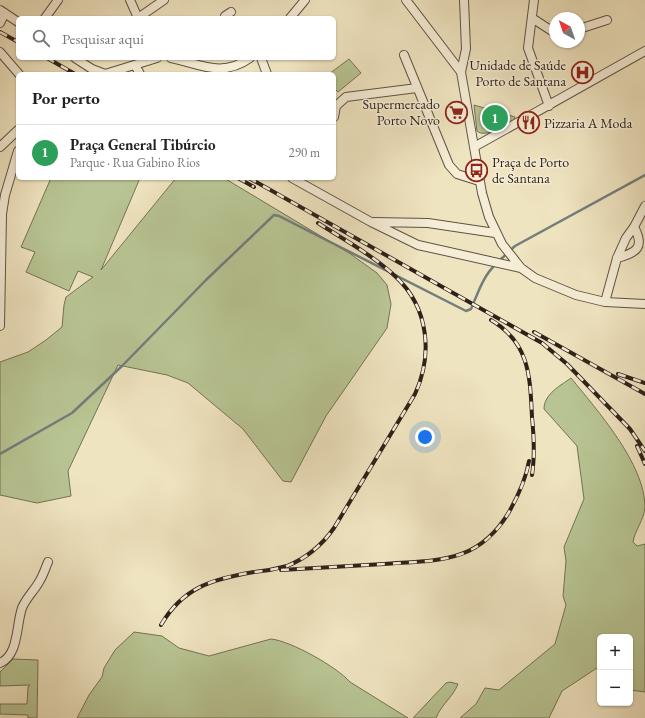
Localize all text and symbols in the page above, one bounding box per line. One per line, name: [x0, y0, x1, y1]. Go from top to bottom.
north arrow: [549, 12, 585, 48]
search box: [16, 16, 336, 60]
icon: search: [30, 27, 52, 49]
text: Pesquisar aqui: [62, 29, 144, 48]
place label: Unidade de Saúde Porto de Santana: [469, 56, 567, 90]
hospital icon: Unidade de Saúde Porto de Santana: [569, 60, 595, 86]
text: Por perto: [32, 87, 100, 109]
place label: Supermercado Porto Novo: [363, 95, 440, 129]
supermarket icon: Supermercado Porto Novo: [443, 99, 469, 125]
pin: 1: [482, 103, 508, 133]
restaurant icon: Pizzaria A Moda: [515, 110, 541, 136]
place label: Pizzaria A Moda: [544, 114, 633, 132]
text: Praça General Tibúrcio: [70, 135, 215, 154]
text: 1: [42, 144, 48, 161]
text: 290 m: [289, 144, 320, 161]
place label: Praça de Porto de Santana: [492, 153, 569, 187]
text: Parque · Rua Gabino Rios: [70, 154, 200, 171]
bus stop icon: Praça de Porto de Santana: [464, 157, 490, 183]
your location: [415, 427, 435, 447]
map controls: [597, 634, 633, 706]
button: +: [597, 634, 633, 670]
button: −: [597, 670, 633, 706]

